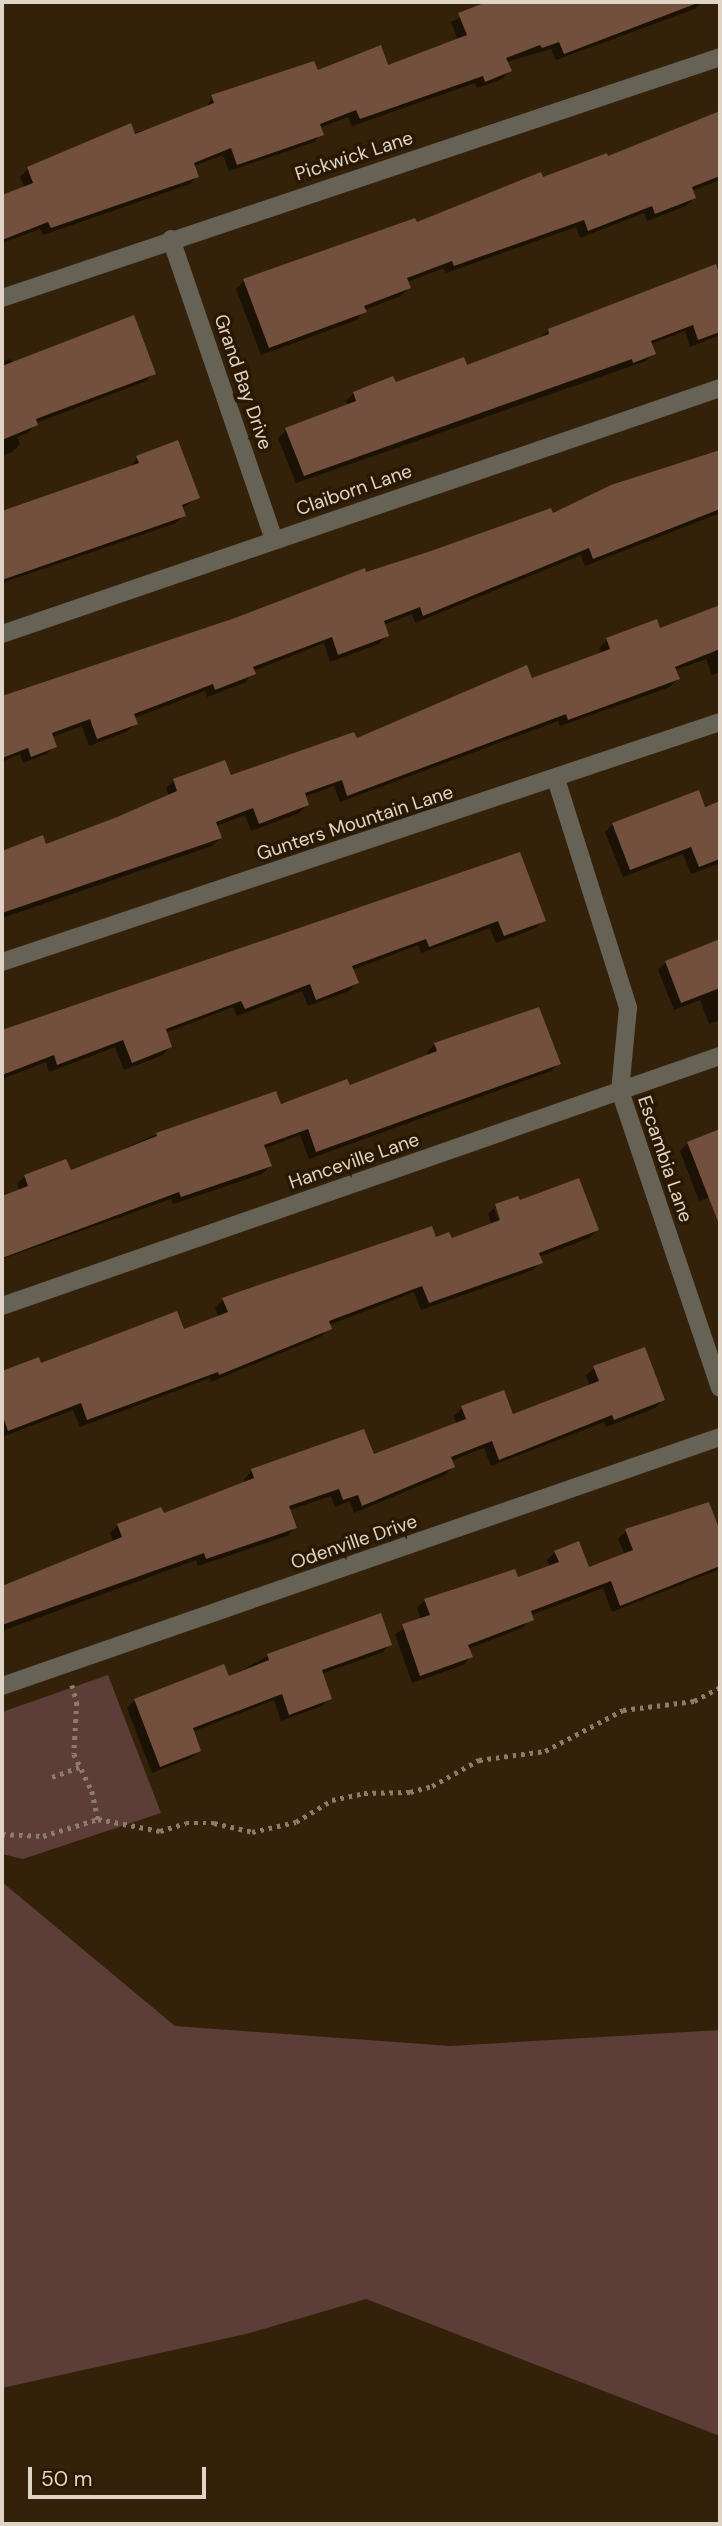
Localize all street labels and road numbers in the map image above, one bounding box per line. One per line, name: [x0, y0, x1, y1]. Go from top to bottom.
street label: Pickwick Lane: [292, 126, 416, 186]
street label: Grand Bay Drive: [209, 311, 277, 453]
street label: Claiborn Lane: [293, 460, 415, 520]
street label: Gunters Mountain Lane: [254, 780, 456, 866]
street label: Escambia Lane: [633, 1093, 697, 1225]
street label: Hanceville Lane: [286, 1128, 422, 1194]
street label: Odenville Drive: [288, 1510, 420, 1574]

